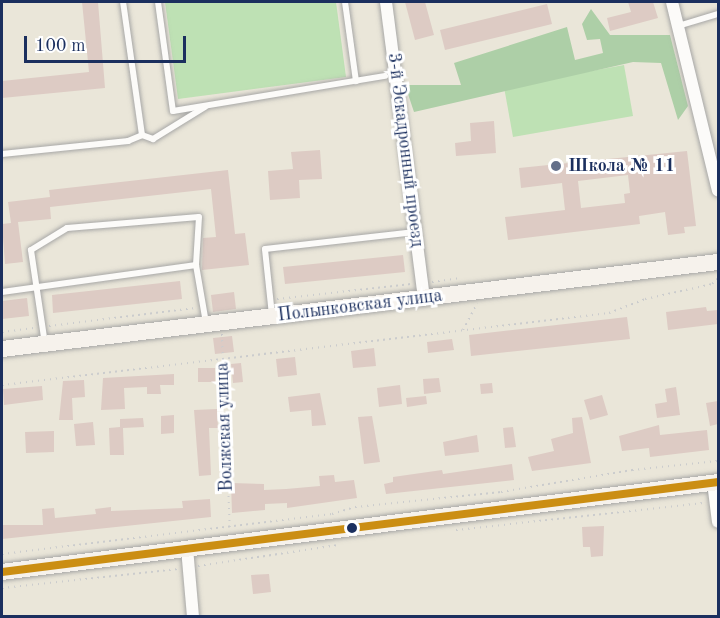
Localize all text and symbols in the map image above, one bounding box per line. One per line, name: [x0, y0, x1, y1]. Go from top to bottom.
scale bar: [27, 24, 189, 62]
text: 100 m: [35, 37, 86, 55]
street label: 3-й Эскадронный проезд: [382, 52, 428, 248]
place label: Школа № 11: [568, 155, 675, 177]
marker: Школа № 11: [549, 159, 563, 173]
street label: Полынковская улица: [276, 285, 444, 327]
street label: Волжская улица: [212, 362, 238, 492]
unlabelled marker: [346, 522, 358, 534]

